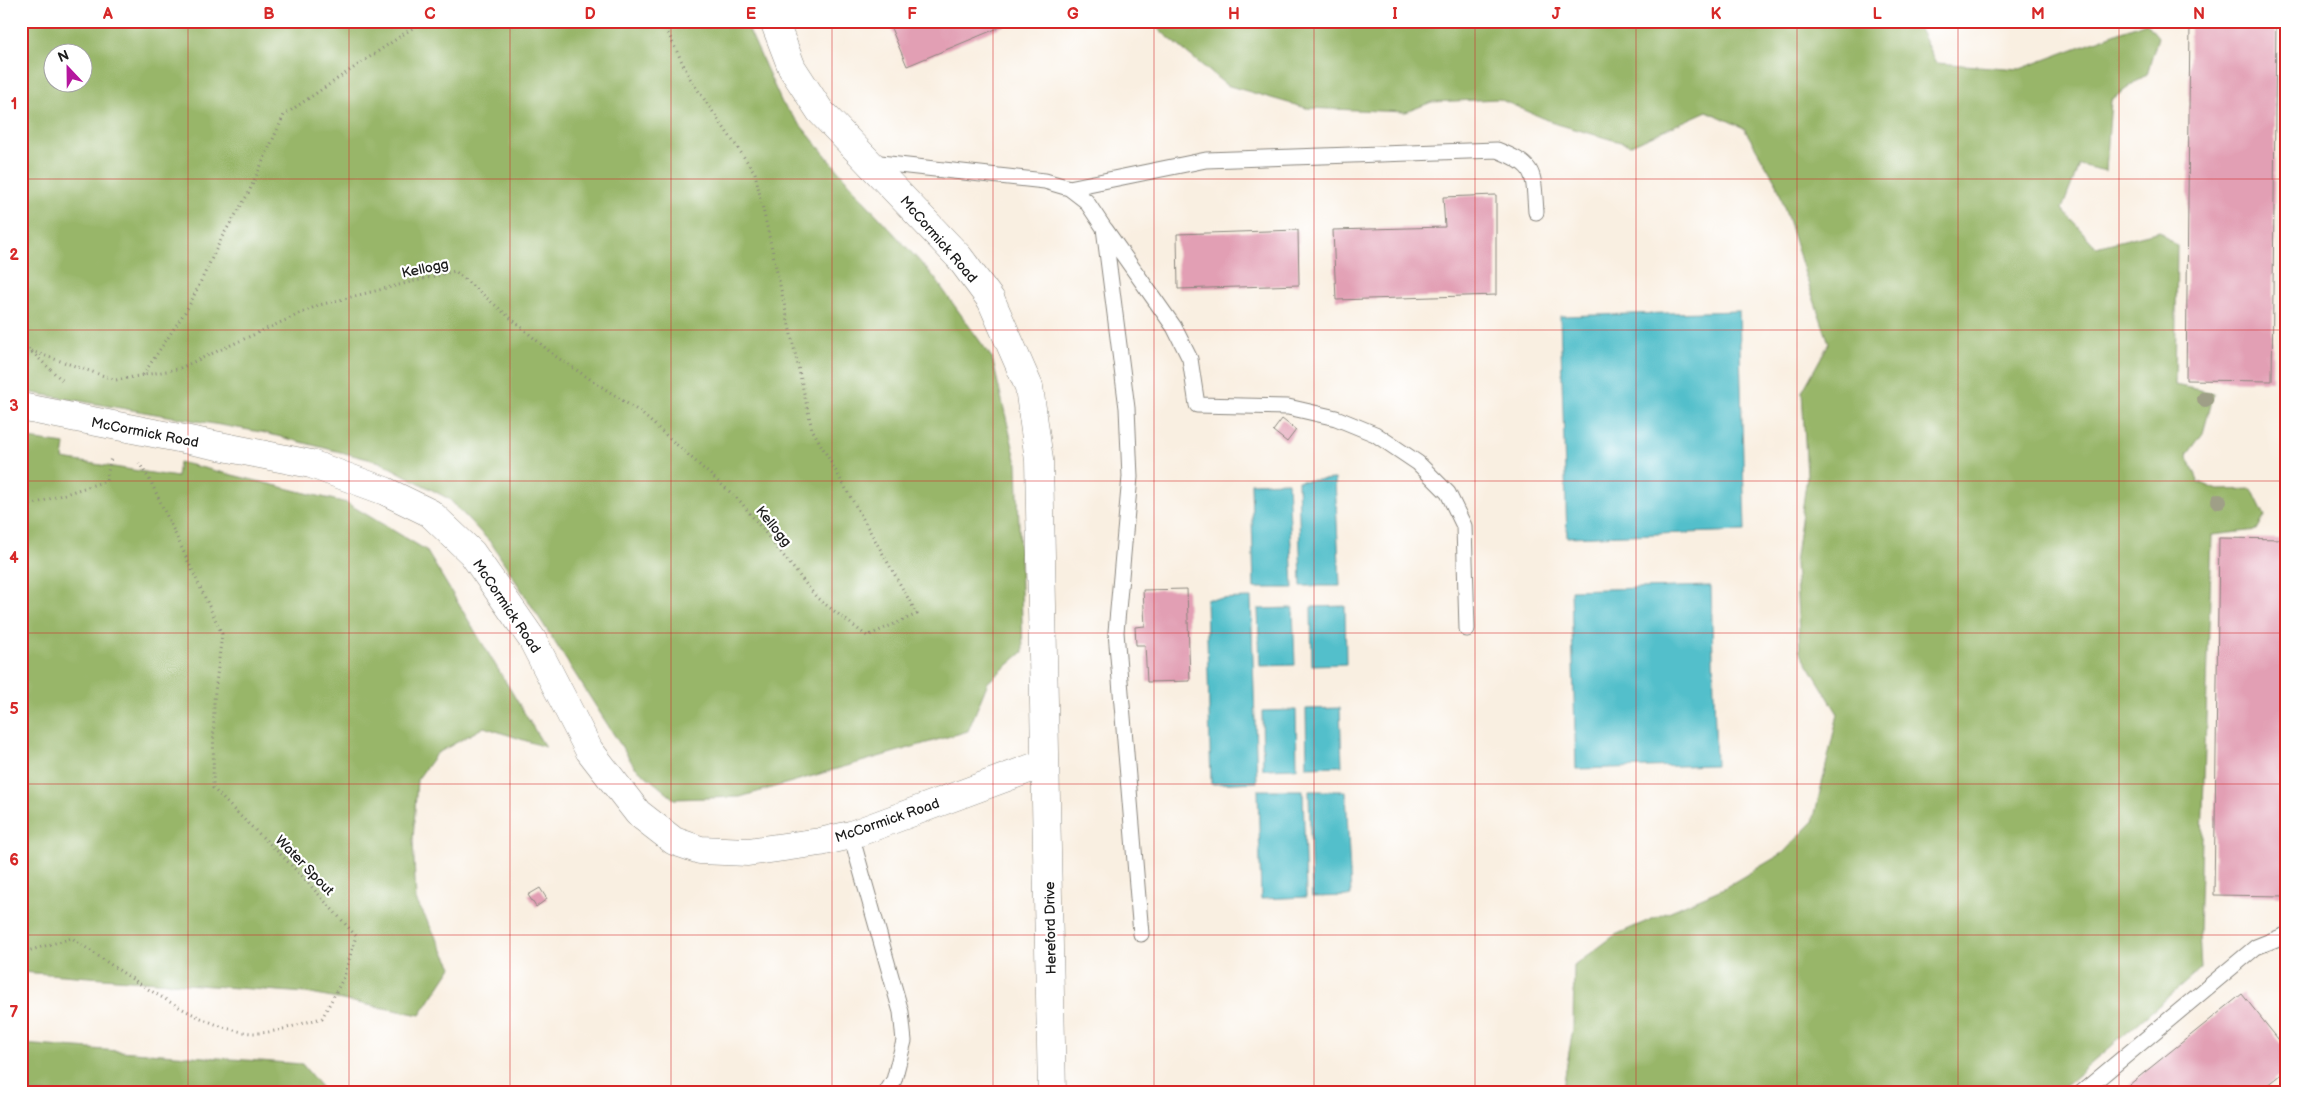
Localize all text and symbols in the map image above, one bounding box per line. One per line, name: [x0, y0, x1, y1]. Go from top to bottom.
text: A: [102, 5, 113, 24]
text: B: [263, 5, 275, 24]
text: C: [424, 5, 436, 24]
text: D: [584, 5, 596, 24]
text: E: [746, 5, 756, 24]
text: F: [907, 5, 917, 24]
text: G: [1067, 5, 1079, 24]
text: H: [1228, 5, 1240, 24]
text: I: [1392, 5, 1398, 24]
text: J: [1552, 5, 1561, 24]
text: K: [1711, 5, 1722, 24]
text: L: [1872, 5, 1882, 24]
text: M: [2031, 5, 2045, 24]
text: N: [2193, 5, 2205, 24]
north arrow: [42, 42, 92, 92]
text: N: [55, 47, 71, 66]
text: 1: [11, 95, 17, 114]
street label: McCormick Road: [896, 193, 981, 286]
text: 2: [9, 246, 19, 265]
street label: Kellogg: [400, 255, 450, 282]
text: 3: [9, 397, 19, 416]
street label: McCormick Road: [90, 414, 200, 451]
street label: Kellogg: [752, 503, 795, 550]
text: 4: [9, 549, 19, 568]
street label: McCormick Road: [469, 556, 544, 656]
text: 5: [9, 700, 19, 719]
street label: McCormick Road: [833, 795, 942, 846]
street label: Water Spout: [272, 832, 338, 899]
text: 6: [9, 851, 19, 870]
street label: Hereford Drive: [1041, 881, 1060, 975]
text: 7: [10, 1003, 19, 1022]

